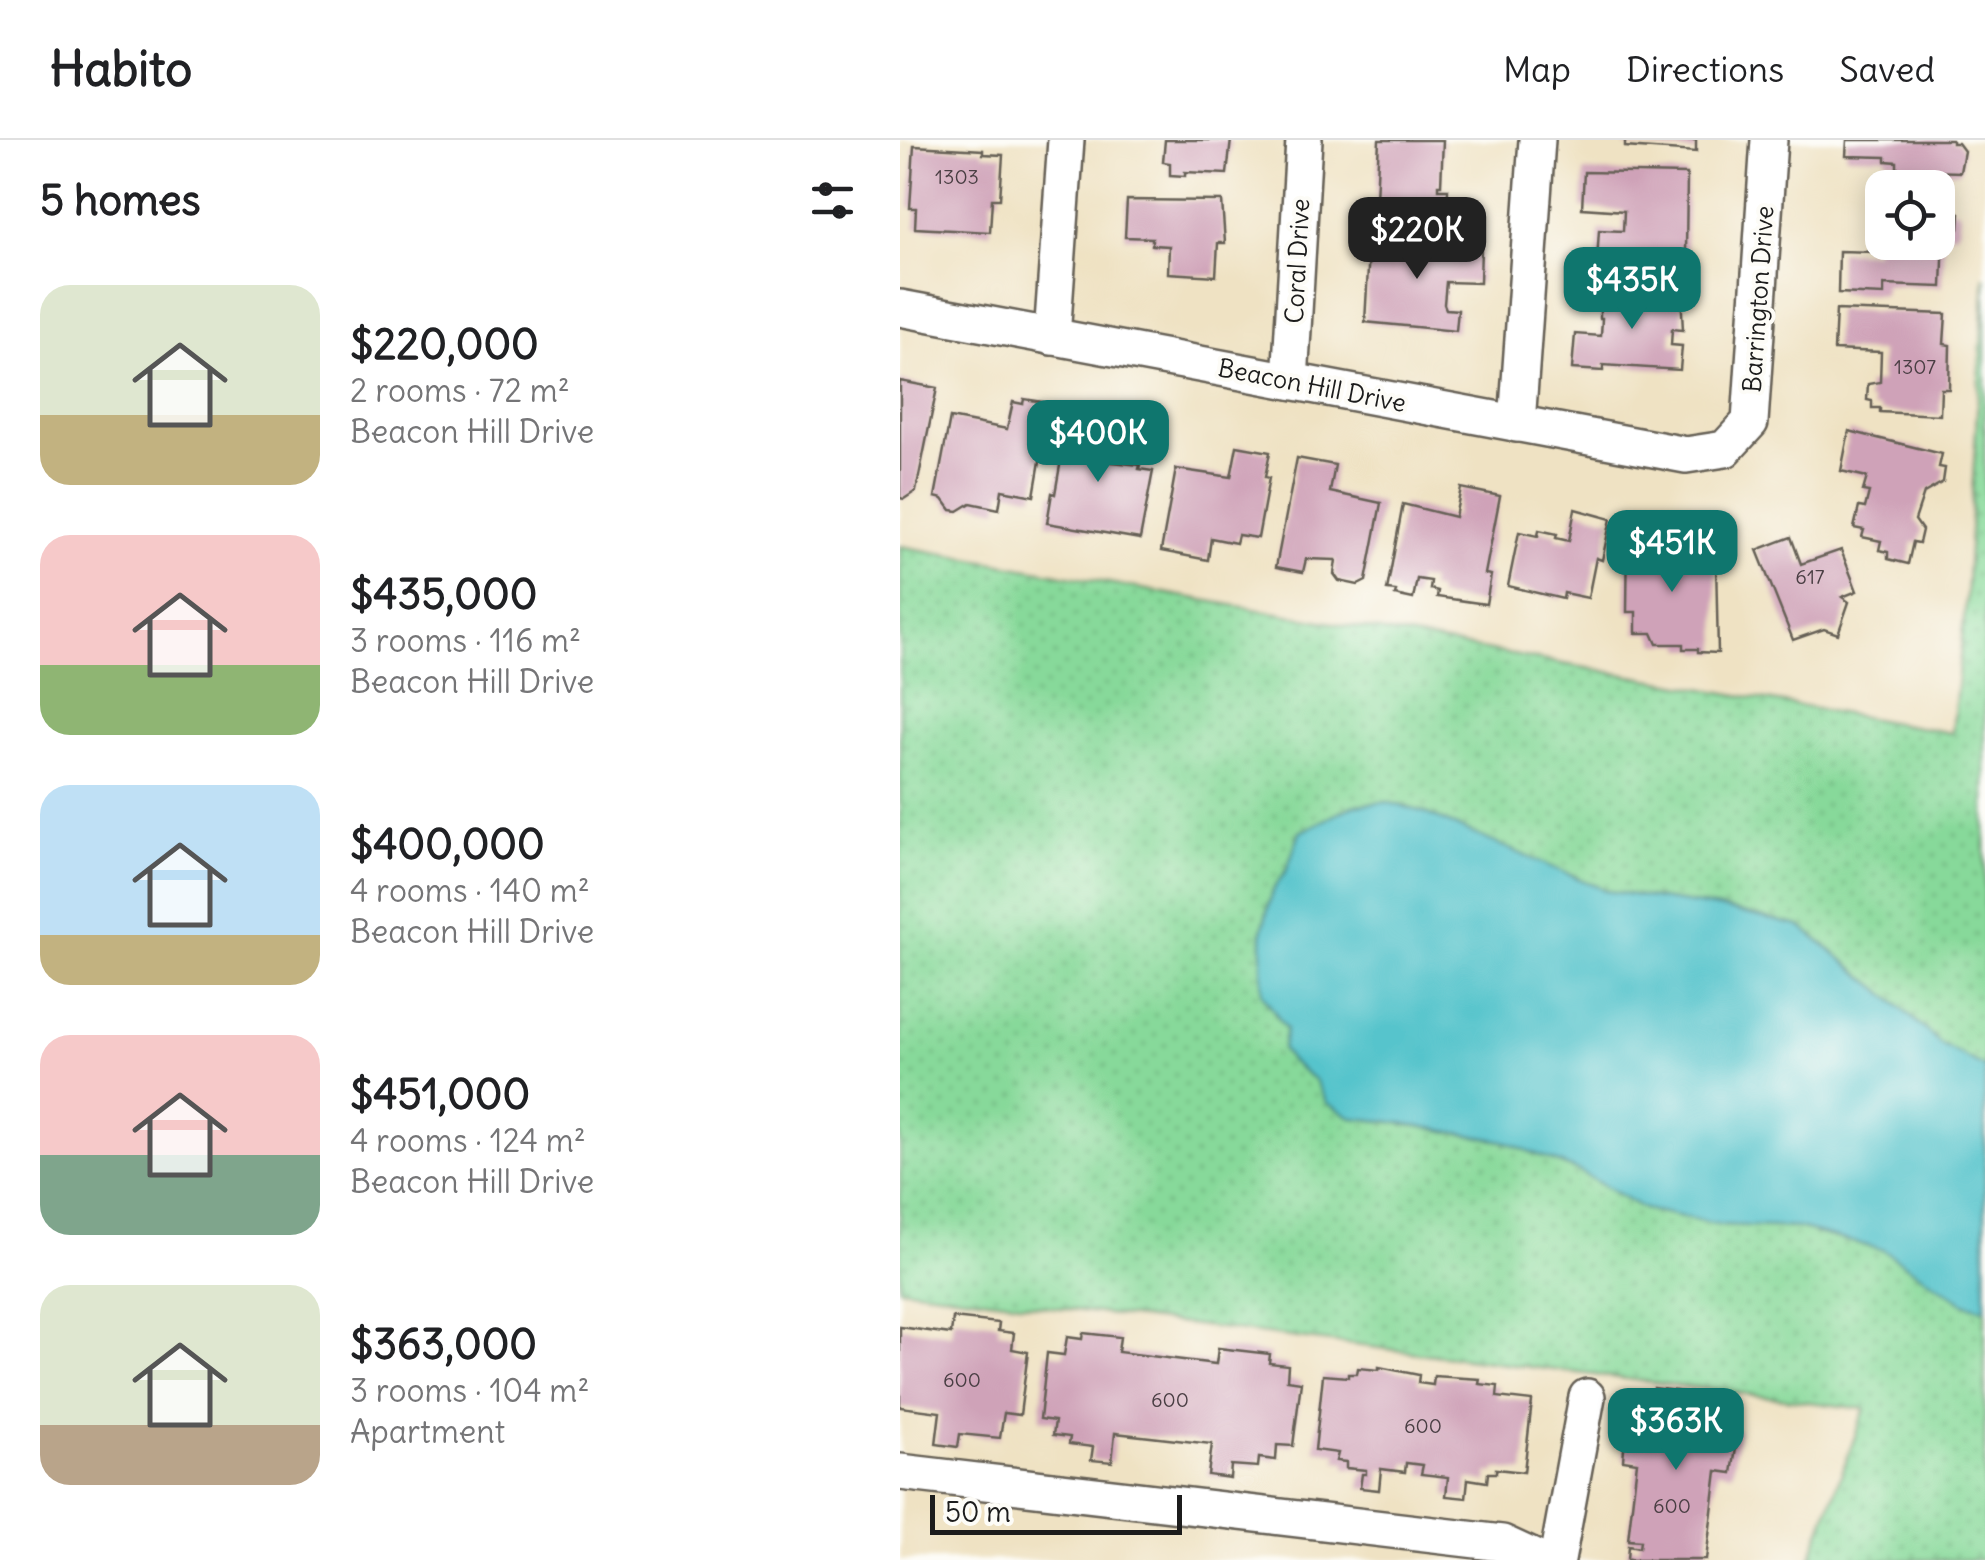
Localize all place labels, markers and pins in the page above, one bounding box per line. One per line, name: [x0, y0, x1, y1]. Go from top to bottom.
pin: $220K: [1347, 197, 1487, 282]
pin: $435K: [1562, 247, 1702, 332]
pin: $400K: [1028, 400, 1168, 485]
pin: $451K: [1602, 510, 1742, 595]
pin: $363K: [1606, 1388, 1746, 1473]

